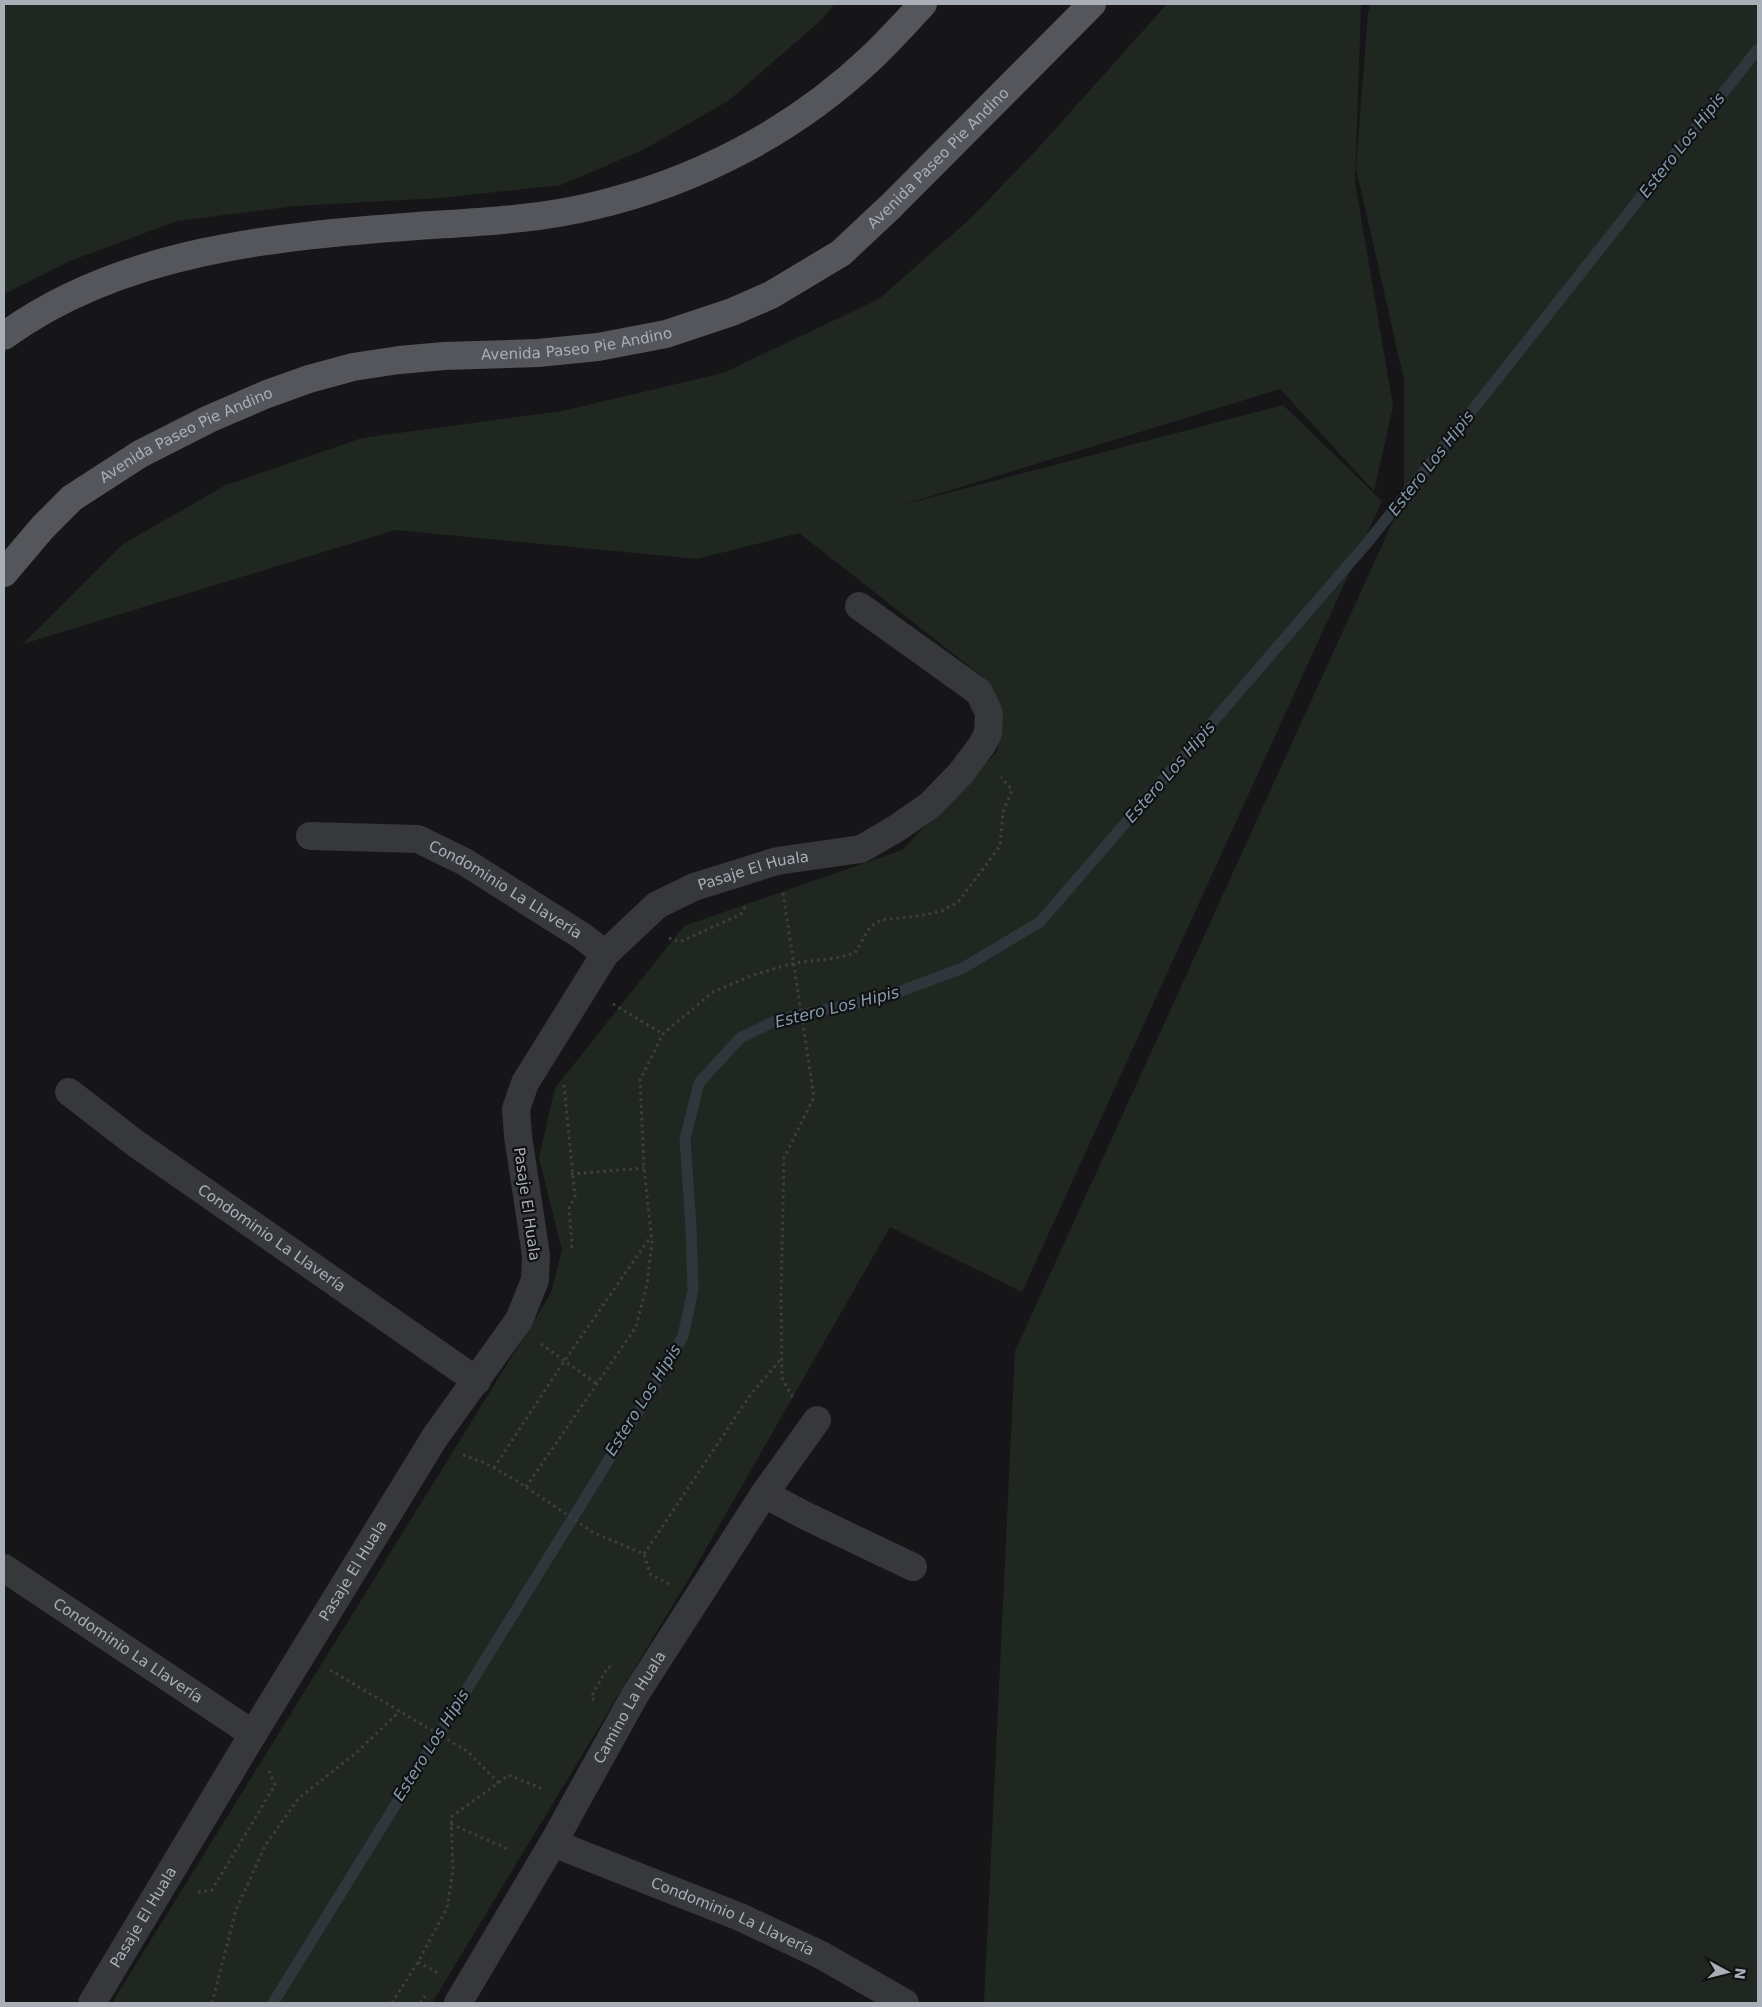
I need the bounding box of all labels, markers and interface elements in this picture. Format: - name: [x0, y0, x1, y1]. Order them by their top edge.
- street label: Avenida Paseo Pie Andino: [864, 84, 1013, 232]
- water label: Estero Los Hipis: [1635, 89, 1729, 201]
- street label: Avenida Paseo Pie Andino: [481, 324, 674, 364]
- street label: Avenida Paseo Pie Andino: [96, 384, 275, 487]
- water label: Estero Los Hipis: [1384, 407, 1478, 519]
- water label: Estero Los Hipis: [1121, 718, 1219, 826]
- street label: Condominio La Llavería: [426, 837, 585, 943]
- street label: Pasaje El Huala: [696, 848, 810, 894]
- water label: Estero Los Hipis: [773, 982, 901, 1032]
- street label: Pasaje El Huala: [510, 1146, 544, 1262]
- street label: Condominio La Llavería: [194, 1180, 349, 1296]
- water label: Estero Los Hipis: [601, 1341, 685, 1459]
- street label: Pasaje El Huala: [315, 1517, 391, 1624]
- street label: Condominio La Llavería: [50, 1594, 206, 1707]
- street label: Camino La Huala: [590, 1648, 670, 1767]
- water label: Estero Los Hipis: [389, 1686, 473, 1804]
- street label: Pasaje El Huala: [106, 1863, 181, 1971]
- street label: Condominio La Llavería: [648, 1874, 817, 1960]
- north arrow: [1702, 1947, 1752, 1997]
- text: N: [1731, 1967, 1749, 1980]

